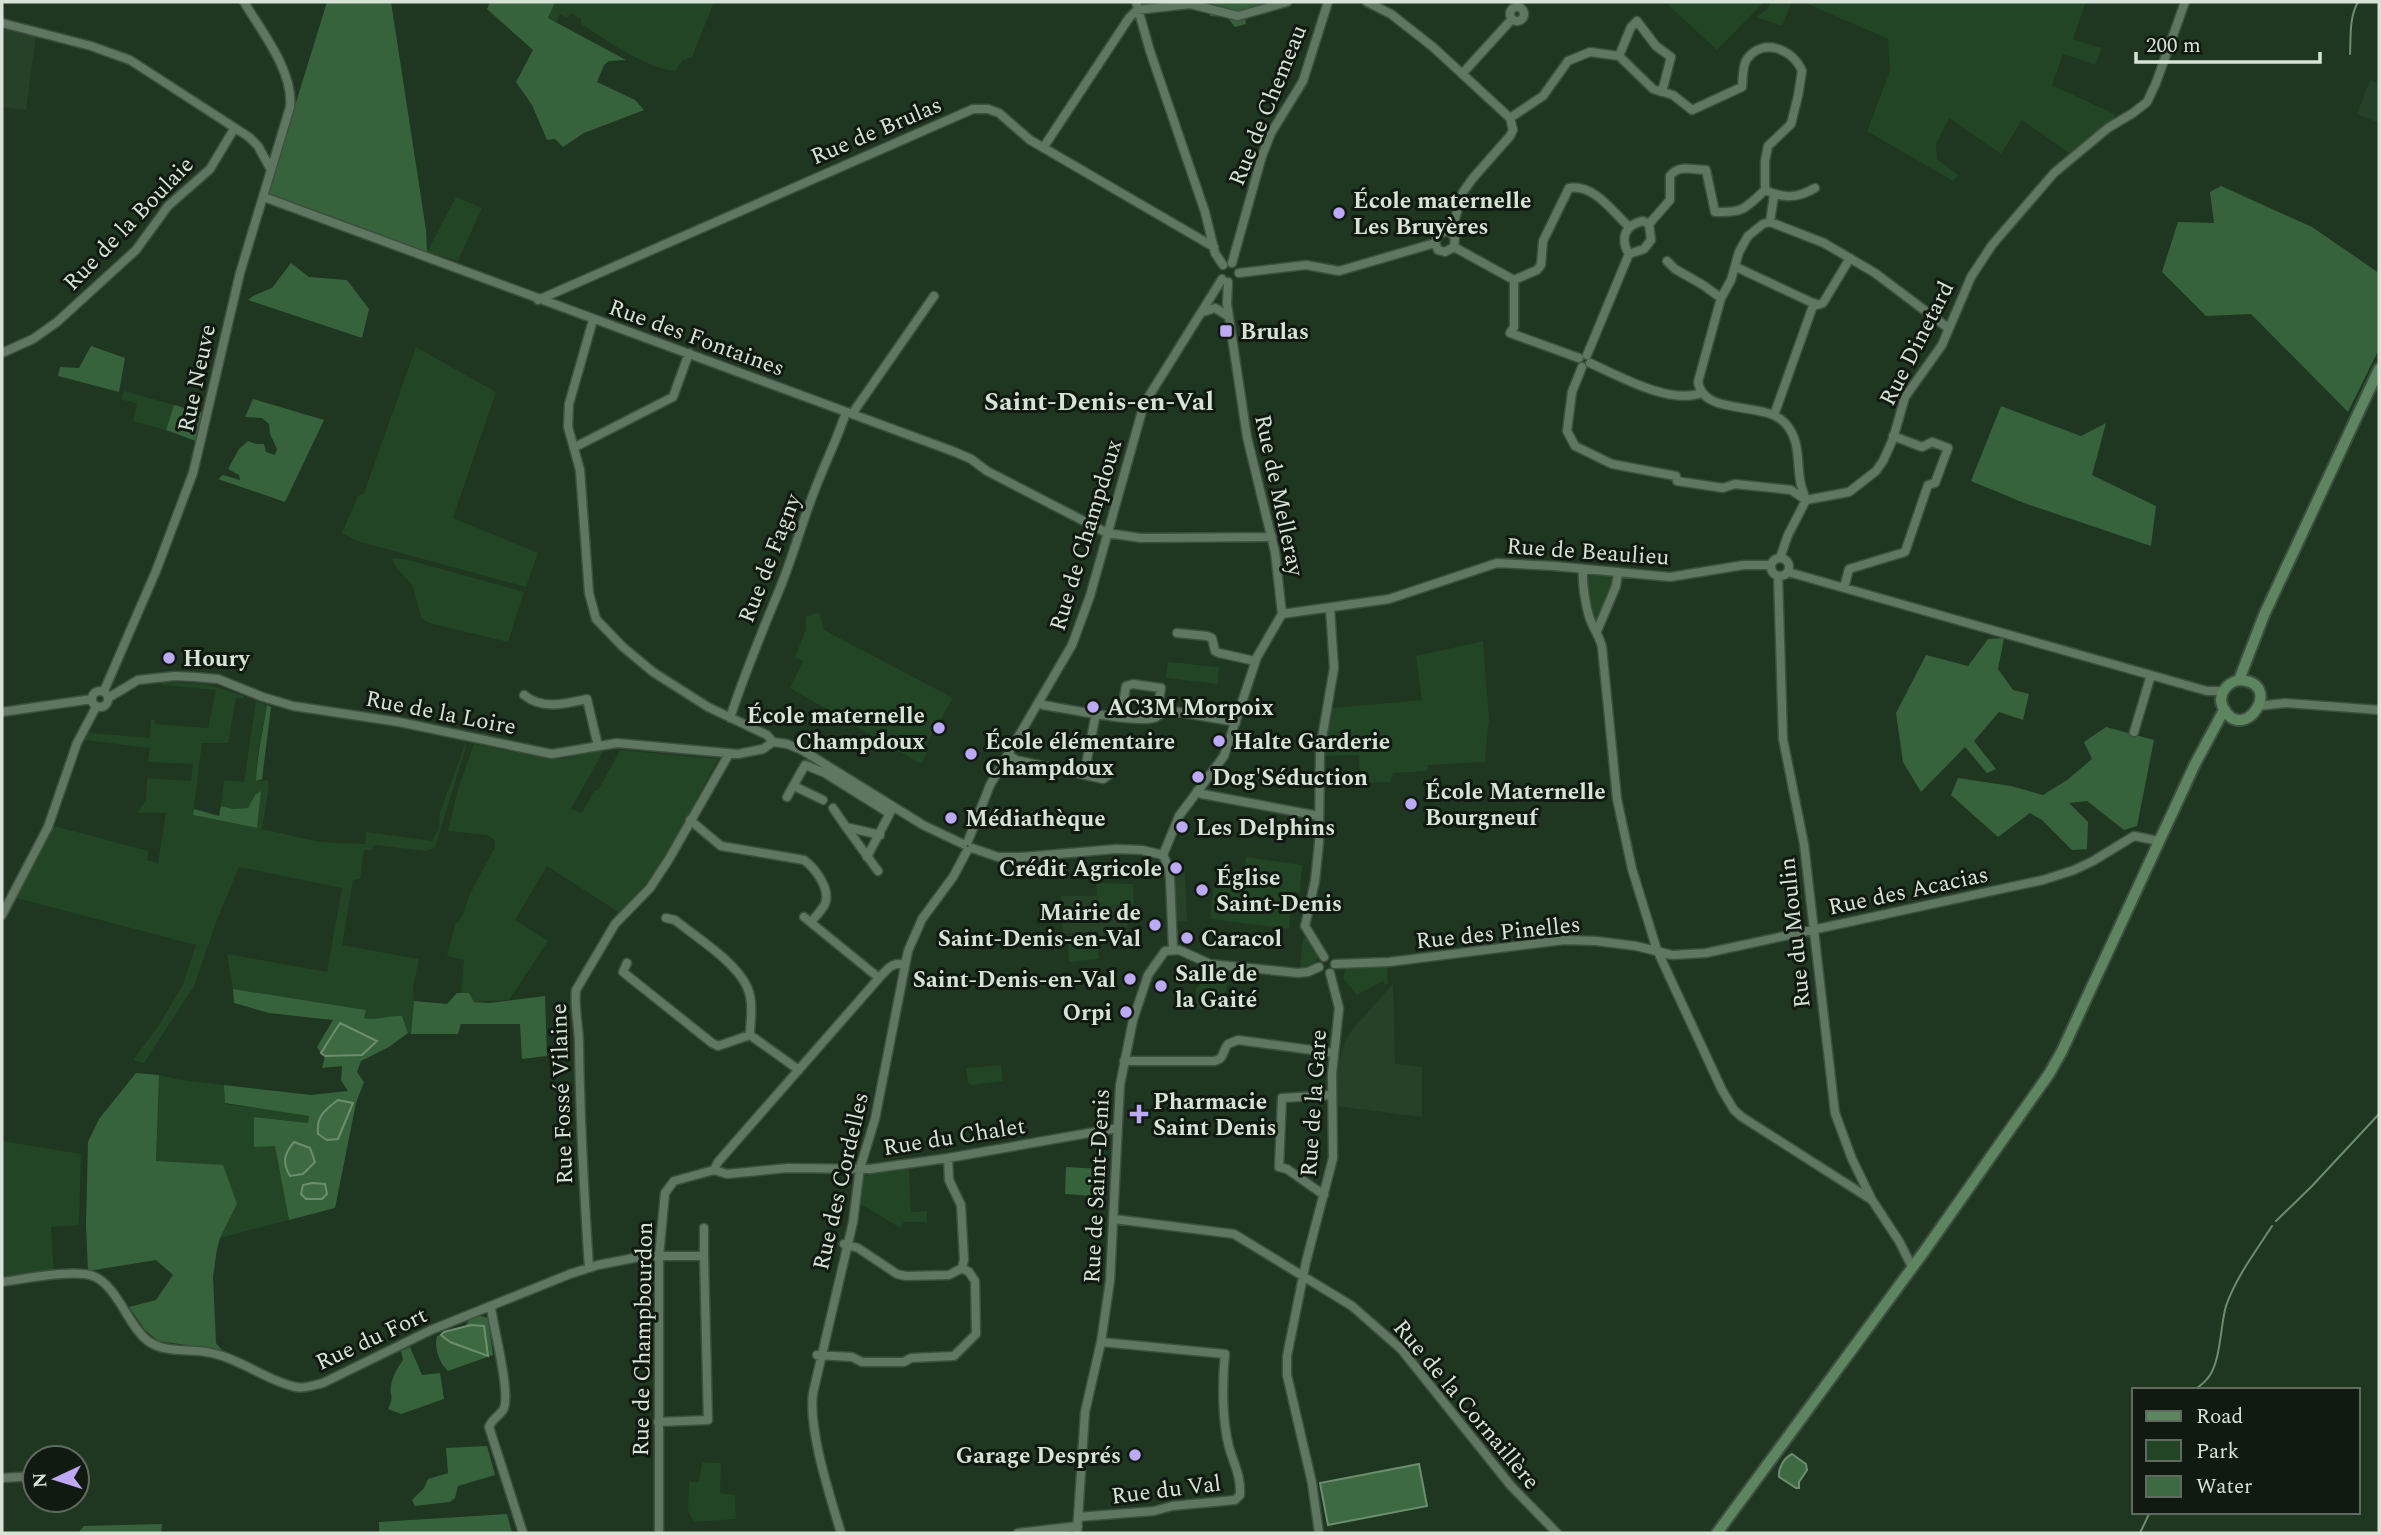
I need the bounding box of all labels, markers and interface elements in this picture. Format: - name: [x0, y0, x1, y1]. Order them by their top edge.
- street label: Rue de Chemeau: [1220, 20, 1317, 191]
- scale bar: [2136, 21, 2320, 65]
- text: 200 m: [2146, 30, 2201, 62]
- street label: Rue de Brulas: [805, 88, 948, 175]
- street label: Rue de la Boulaie: [56, 149, 203, 299]
- place label: École maternelle Les Bruyères: [1353, 184, 1531, 245]
- marker: École maternelle Les Bruyères: [1331, 205, 1347, 221]
- street label: Rue Dinetard: [1871, 275, 1964, 412]
- street label: Rue des Fontaines: [604, 290, 789, 386]
- place label: Brulas: [1240, 315, 1309, 350]
- street label: Rue Neuve: [169, 321, 226, 436]
- marker: Brulas: [1218, 323, 1234, 339]
- district label: Saint-Denis-en-Val: [984, 382, 1214, 422]
- street label: Rue de Melleray: [1244, 411, 1313, 580]
- street label: Rue de Champdoux: [1041, 435, 1132, 635]
- street label: Rue de Fagny: [730, 488, 811, 628]
- street label: Rue de Beaulieu: [1505, 529, 1671, 576]
- place label: Houry: [183, 642, 250, 677]
- marker: Houry: [161, 650, 177, 666]
- street label: Rue de la Loire: [362, 682, 519, 745]
- place label: AC3M Morpoix: [1107, 691, 1274, 726]
- place label: École maternelle Champdoux: [747, 699, 925, 760]
- marker: AC3M Morpoix: [1085, 699, 1101, 715]
- marker: École maternelle Champdoux: [931, 720, 947, 736]
- place label: École élémentaire Champdoux: [985, 725, 1175, 786]
- place label: Halte Garderie: [1233, 725, 1390, 760]
- marker: Halte Garderie: [1211, 733, 1227, 749]
- marker: École élémentaire Champdoux: [963, 746, 979, 762]
- place label: Dog'Séduction: [1212, 761, 1368, 796]
- marker: Dog'Séduction: [1190, 769, 1206, 785]
- place label: École Maternelle Bourgneuf: [1425, 775, 1606, 836]
- marker: École Maternelle Bourgneuf: [1403, 796, 1419, 812]
- place label: Médiathèque: [965, 802, 1106, 837]
- marker: Médiathèque: [943, 810, 959, 826]
- place label: Les Delphins: [1196, 811, 1335, 846]
- marker: Les Delphins: [1174, 819, 1190, 835]
- place label: Crédit Agricole: [999, 852, 1162, 887]
- street label: Rue du Moulin: [1770, 856, 1821, 1010]
- street label: Rue des Acacias: [1825, 857, 1992, 926]
- marker: Crédit Agricole: [1168, 860, 1184, 876]
- place label: Église Saint-Denis: [1216, 861, 1342, 922]
- marker: Église Saint-Denis: [1194, 882, 1210, 898]
- place label: Mairie de Saint-Denis-en-Val: [938, 896, 1141, 957]
- street label: Rue des Pinelles: [1414, 907, 1582, 960]
- marker: Mairie de Saint-Denis-en-Val: [1147, 917, 1163, 933]
- place label: Caracol: [1201, 922, 1282, 957]
- marker: Caracol: [1179, 930, 1195, 946]
- place label: Salle de la Gaité: [1175, 957, 1257, 1018]
- place label: Saint-Denis-en-Val: [913, 963, 1116, 998]
- marker: Saint-Denis-en-Val: [1122, 971, 1138, 987]
- marker: Salle de la Gaité: [1153, 978, 1169, 994]
- place label: Orpi: [1063, 996, 1112, 1031]
- street label: Rue Fossé Vilaine: [542, 1003, 583, 1185]
- marker: Orpi: [1118, 1004, 1134, 1020]
- street label: Rue de la Gare: [1292, 1028, 1337, 1178]
- place label: Pharmacie Saint Denis: [1153, 1085, 1277, 1146]
- street label: Rue de Saint-Denis: [1075, 1088, 1120, 1284]
- street label: Rue des Cordelles: [804, 1089, 879, 1274]
- marker: Pharmacie Saint Denis: [1131, 1106, 1147, 1122]
- street label: Rue du Chalet: [881, 1109, 1028, 1166]
- street label: Rue de Champbourdon: [624, 1221, 663, 1457]
- street label: Rue du Fort: [310, 1298, 433, 1380]
- street label: Rue de la Cornaillère: [1384, 1312, 1548, 1498]
- legend: [2132, 1388, 2360, 1514]
- text: Road: [2196, 1401, 2243, 1433]
- text: Park: [2196, 1436, 2240, 1468]
- place label: Garage Després: [956, 1439, 1121, 1474]
- north arrow: [21, 1444, 91, 1514]
- marker: Garage Després: [1127, 1447, 1143, 1463]
- street label: Rue du Val: [1109, 1466, 1223, 1515]
- text: N: [26, 1471, 56, 1489]
- text: Water: [2196, 1471, 2252, 1503]

